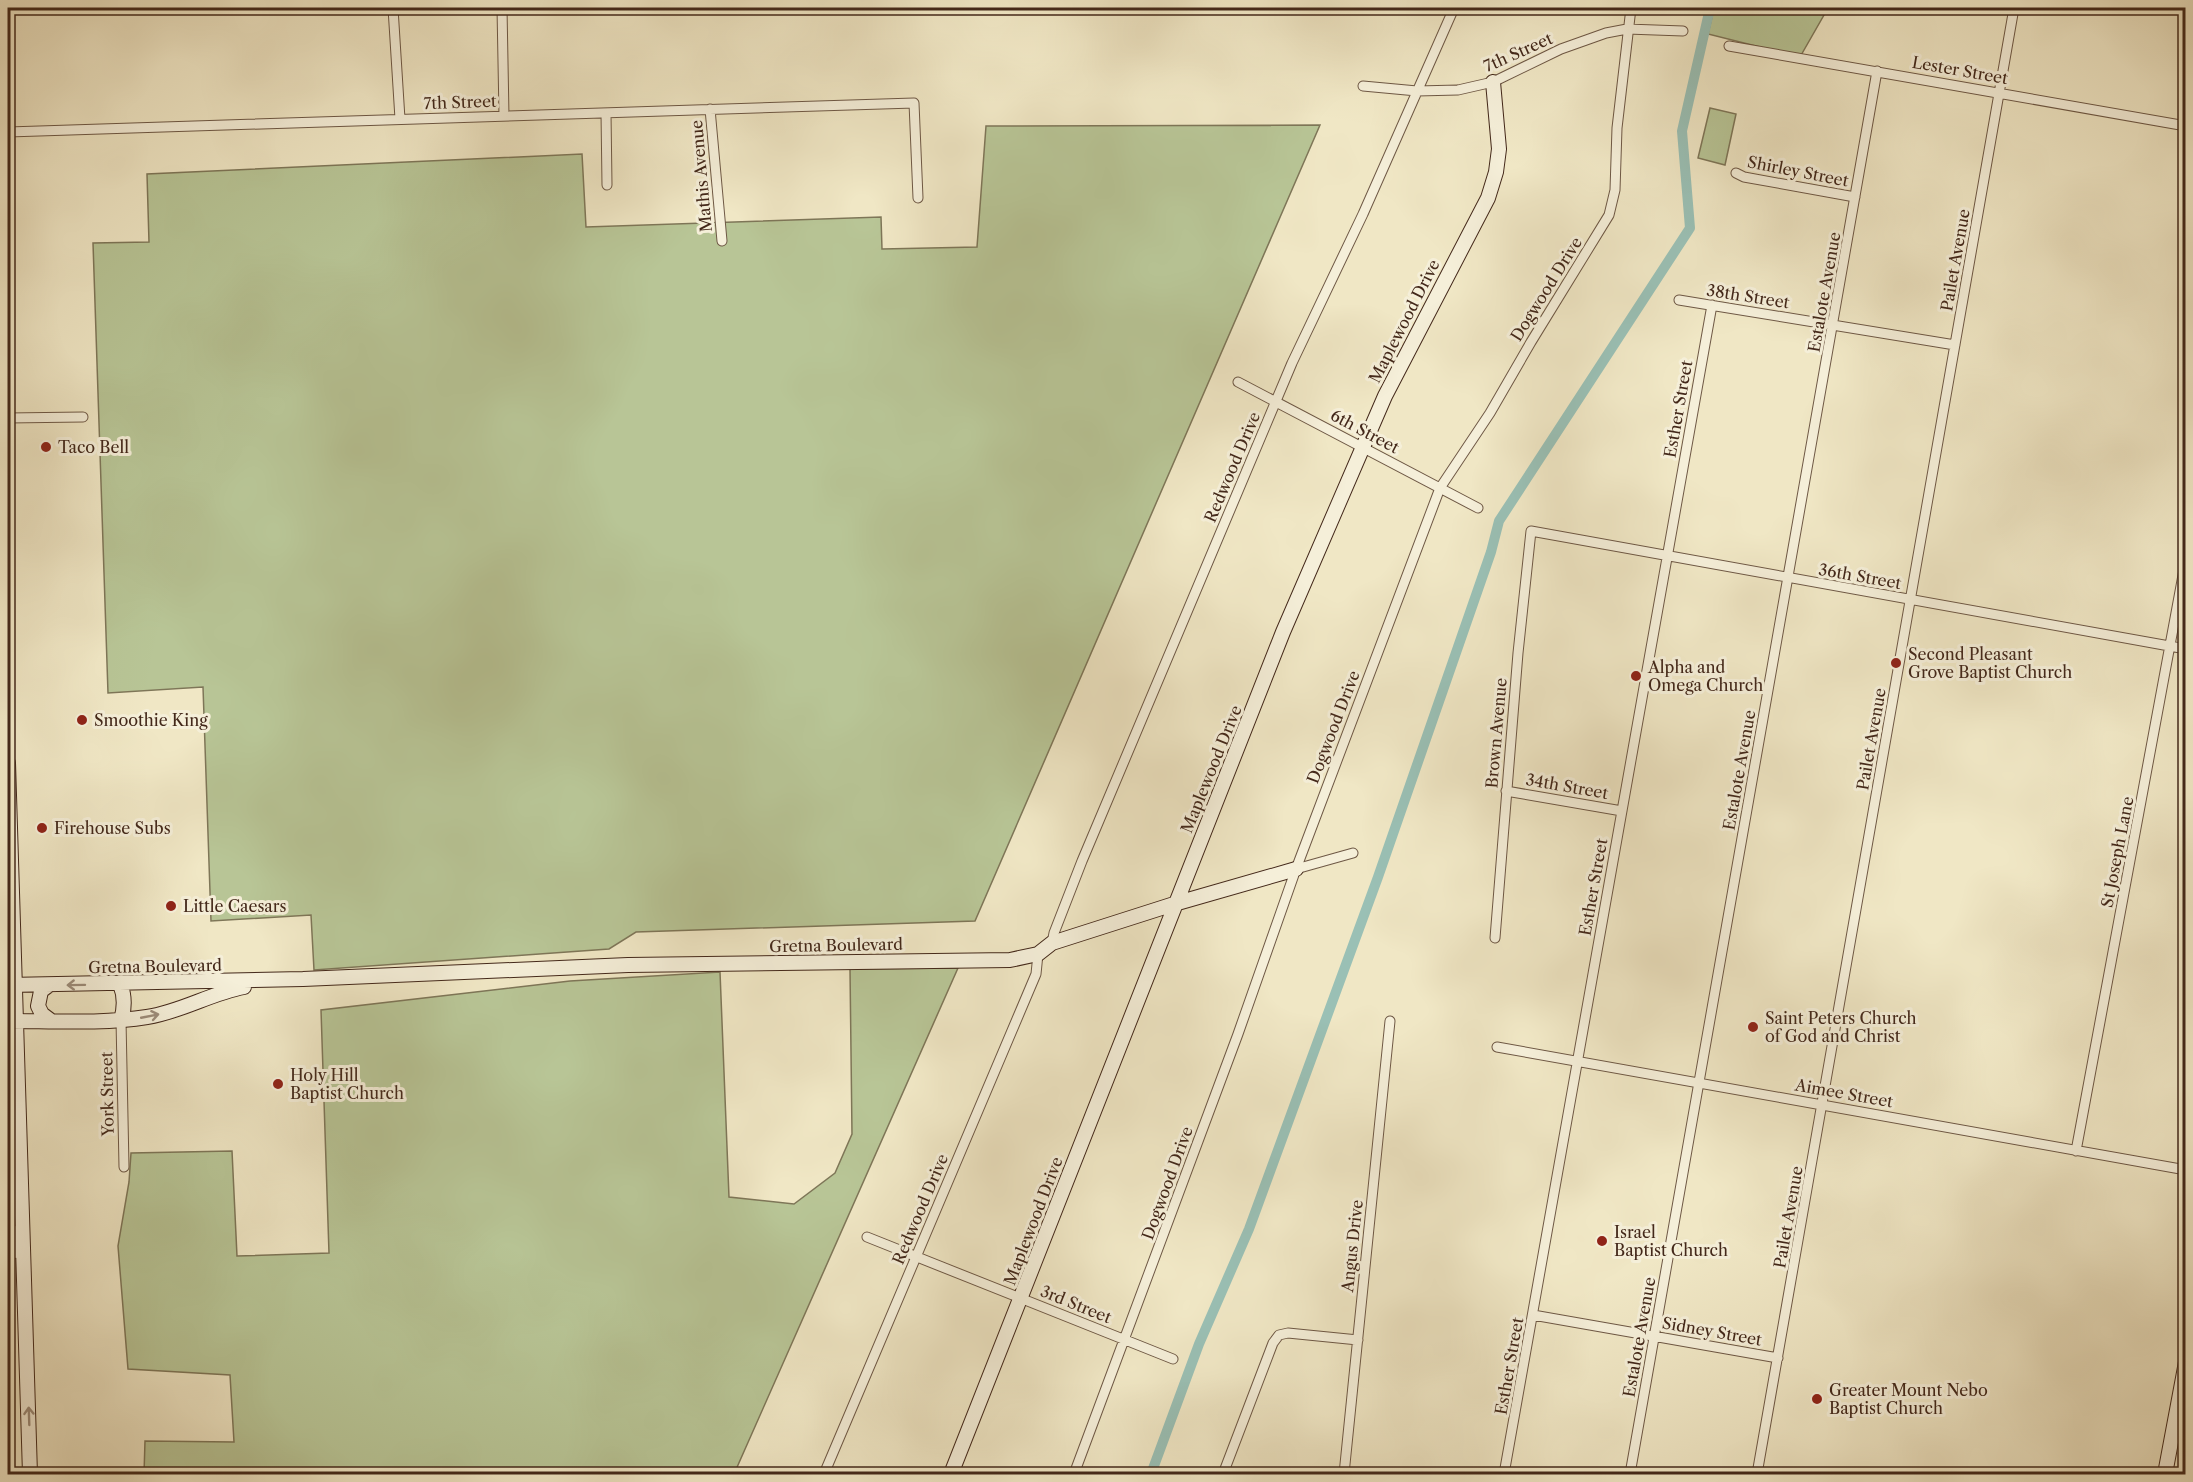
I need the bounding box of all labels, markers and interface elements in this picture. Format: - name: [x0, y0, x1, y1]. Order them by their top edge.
- street label: 7th Street: [1481, 28, 1556, 76]
- street label: Lester Street: [1911, 52, 2010, 88]
- street label: 7th Street: [423, 91, 497, 113]
- street label: Mathis Avenue: [686, 119, 716, 233]
- street label: Shirley Street: [1746, 151, 1851, 191]
- street label: Pailet Avenue: [1936, 207, 1974, 313]
- street label: Estalote Avenue: [1804, 230, 1844, 354]
- street label: Dogwood Drive: [1506, 233, 1586, 345]
- street label: Maplewood Drive: [1364, 256, 1444, 386]
- street label: 38th Street: [1705, 280, 1791, 312]
- street label: Esther Street: [1660, 358, 1696, 459]
- street label: 6th Street: [1327, 405, 1403, 458]
- street label: Redwood Drive: [1200, 409, 1264, 525]
- place label: Taco Bell: [58, 437, 129, 457]
- marker: Taco Bell: [39, 440, 53, 454]
- street label: 36th Street: [1817, 559, 1903, 593]
- place label: Second Pleasant Grove Baptist Church: [1908, 644, 2072, 682]
- marker: Second Pleasant Grove Baptist Church: [1889, 656, 1903, 670]
- place label: Alpha and Omega Church: [1647, 657, 1763, 695]
- street label: Dogwood Drive: [1302, 668, 1364, 786]
- marker: Alpha and Omega Church: [1629, 669, 1643, 683]
- street label: Brown Avenue: [1481, 677, 1511, 789]
- street label: Pailet Avenue: [1852, 686, 1890, 792]
- street label: Maplewood Drive: [1176, 702, 1246, 836]
- street label: Estalote Avenue: [1719, 708, 1759, 832]
- place label: Smoothie King: [94, 710, 208, 730]
- marker: Smoothie King: [75, 713, 89, 727]
- street label: 34th Street: [1524, 769, 1610, 803]
- street label: St Joseph Lane: [2096, 795, 2138, 909]
- place label: Firehouse Subs: [54, 818, 171, 838]
- marker: Firehouse Subs: [35, 821, 49, 835]
- street label: Esther Street: [1575, 836, 1611, 937]
- place label: Little Caesars: [183, 896, 287, 916]
- marker: Little Caesars: [164, 899, 178, 913]
- street label: Gretna Boulevard: [769, 934, 903, 956]
- street label: Gretna Boulevard: [88, 955, 222, 977]
- one-way arrow: [67, 979, 87, 990]
- place label: Saint Peters Church of God and Christ: [1765, 1008, 1917, 1046]
- one-way arrow: [140, 1010, 159, 1021]
- marker: Saint Peters Church of God and Christ: [1746, 1020, 1760, 1034]
- street label: York Street: [96, 1051, 118, 1137]
- place label: Holy Hill Baptist Church: [290, 1065, 404, 1103]
- street label: Aimee Street: [1792, 1074, 1895, 1112]
- marker: Holy Hill Baptist Church: [271, 1077, 285, 1091]
- street label: Dogwood Drive: [1137, 1124, 1197, 1242]
- street label: Redwood Drive: [888, 1151, 952, 1267]
- street label: Maplewood Drive: [999, 1154, 1067, 1288]
- street label: Pailet Avenue: [1769, 1164, 1807, 1270]
- street label: Angus Drive: [1337, 1199, 1367, 1294]
- place label: Israel Baptist Church: [1614, 1222, 1728, 1260]
- marker: Israel Baptist Church: [1595, 1234, 1609, 1248]
- street label: Estalote Avenue: [1619, 1275, 1659, 1399]
- street label: 3rd Street: [1038, 1281, 1115, 1327]
- street label: Sidney Street: [1661, 1312, 1764, 1350]
- street label: Esther Street: [1491, 1315, 1527, 1416]
- place label: Greater Mount Nebo Baptist Church: [1829, 1380, 1988, 1418]
- marker: Greater Mount Nebo Baptist Church: [1810, 1392, 1824, 1406]
- one-way arrow: [23, 1407, 34, 1427]

